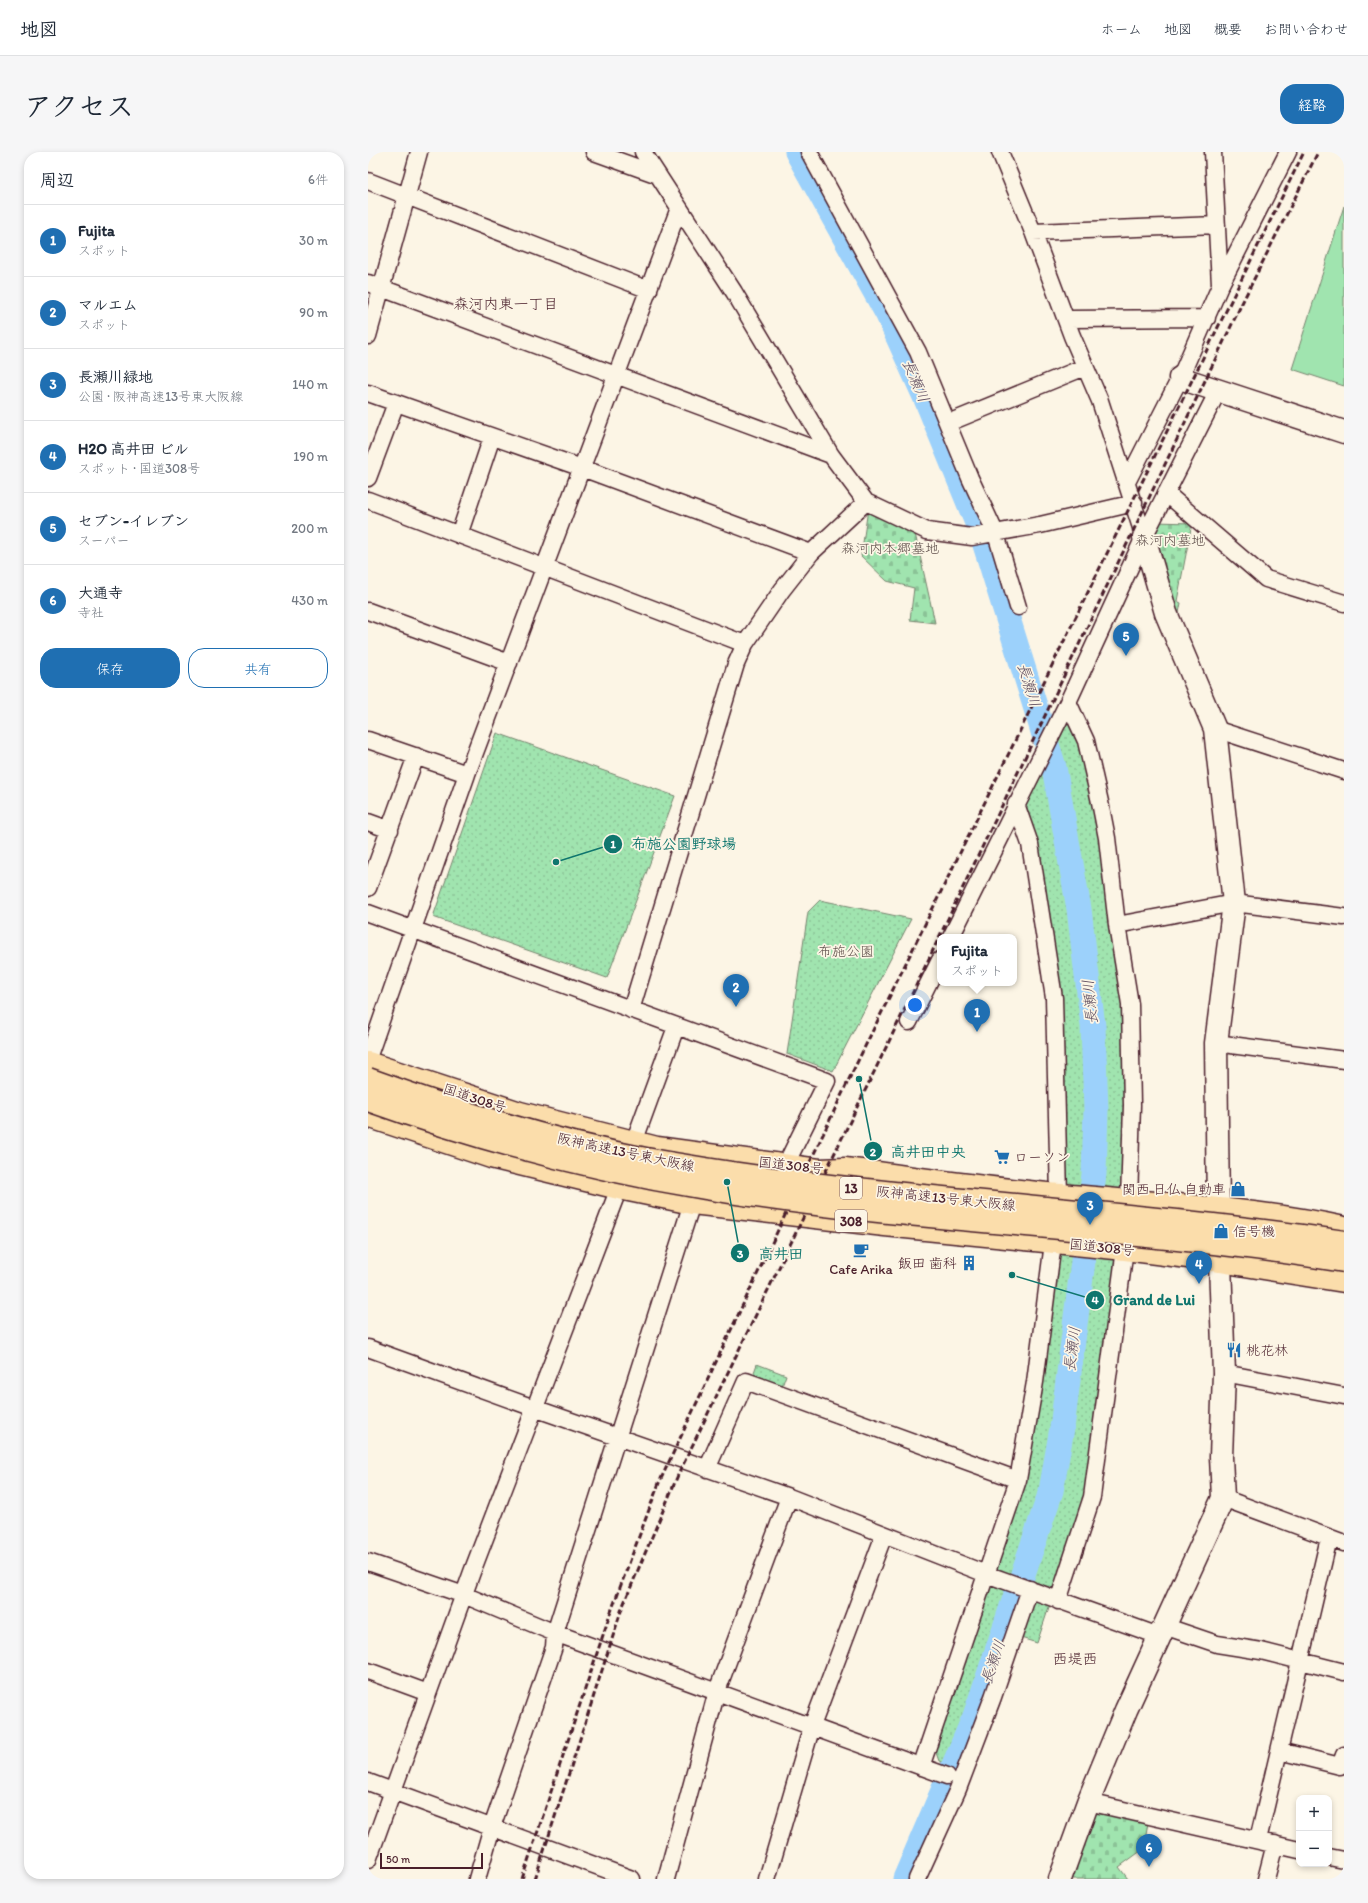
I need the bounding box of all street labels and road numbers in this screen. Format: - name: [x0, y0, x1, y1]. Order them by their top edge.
- street label: 国道308号: [441, 1080, 509, 1117]
- street label: 阪神高速13号東大阪線: [556, 1130, 696, 1175]
- street label: 国道308号: [757, 1154, 825, 1177]
- road number: 13: [840, 1177, 862, 1199]
- street label: 阪神高速13号東大阪線: [875, 1183, 1017, 1214]
- road number: 308: [835, 1210, 867, 1232]
- street label: 国道308号: [1068, 1236, 1136, 1259]

